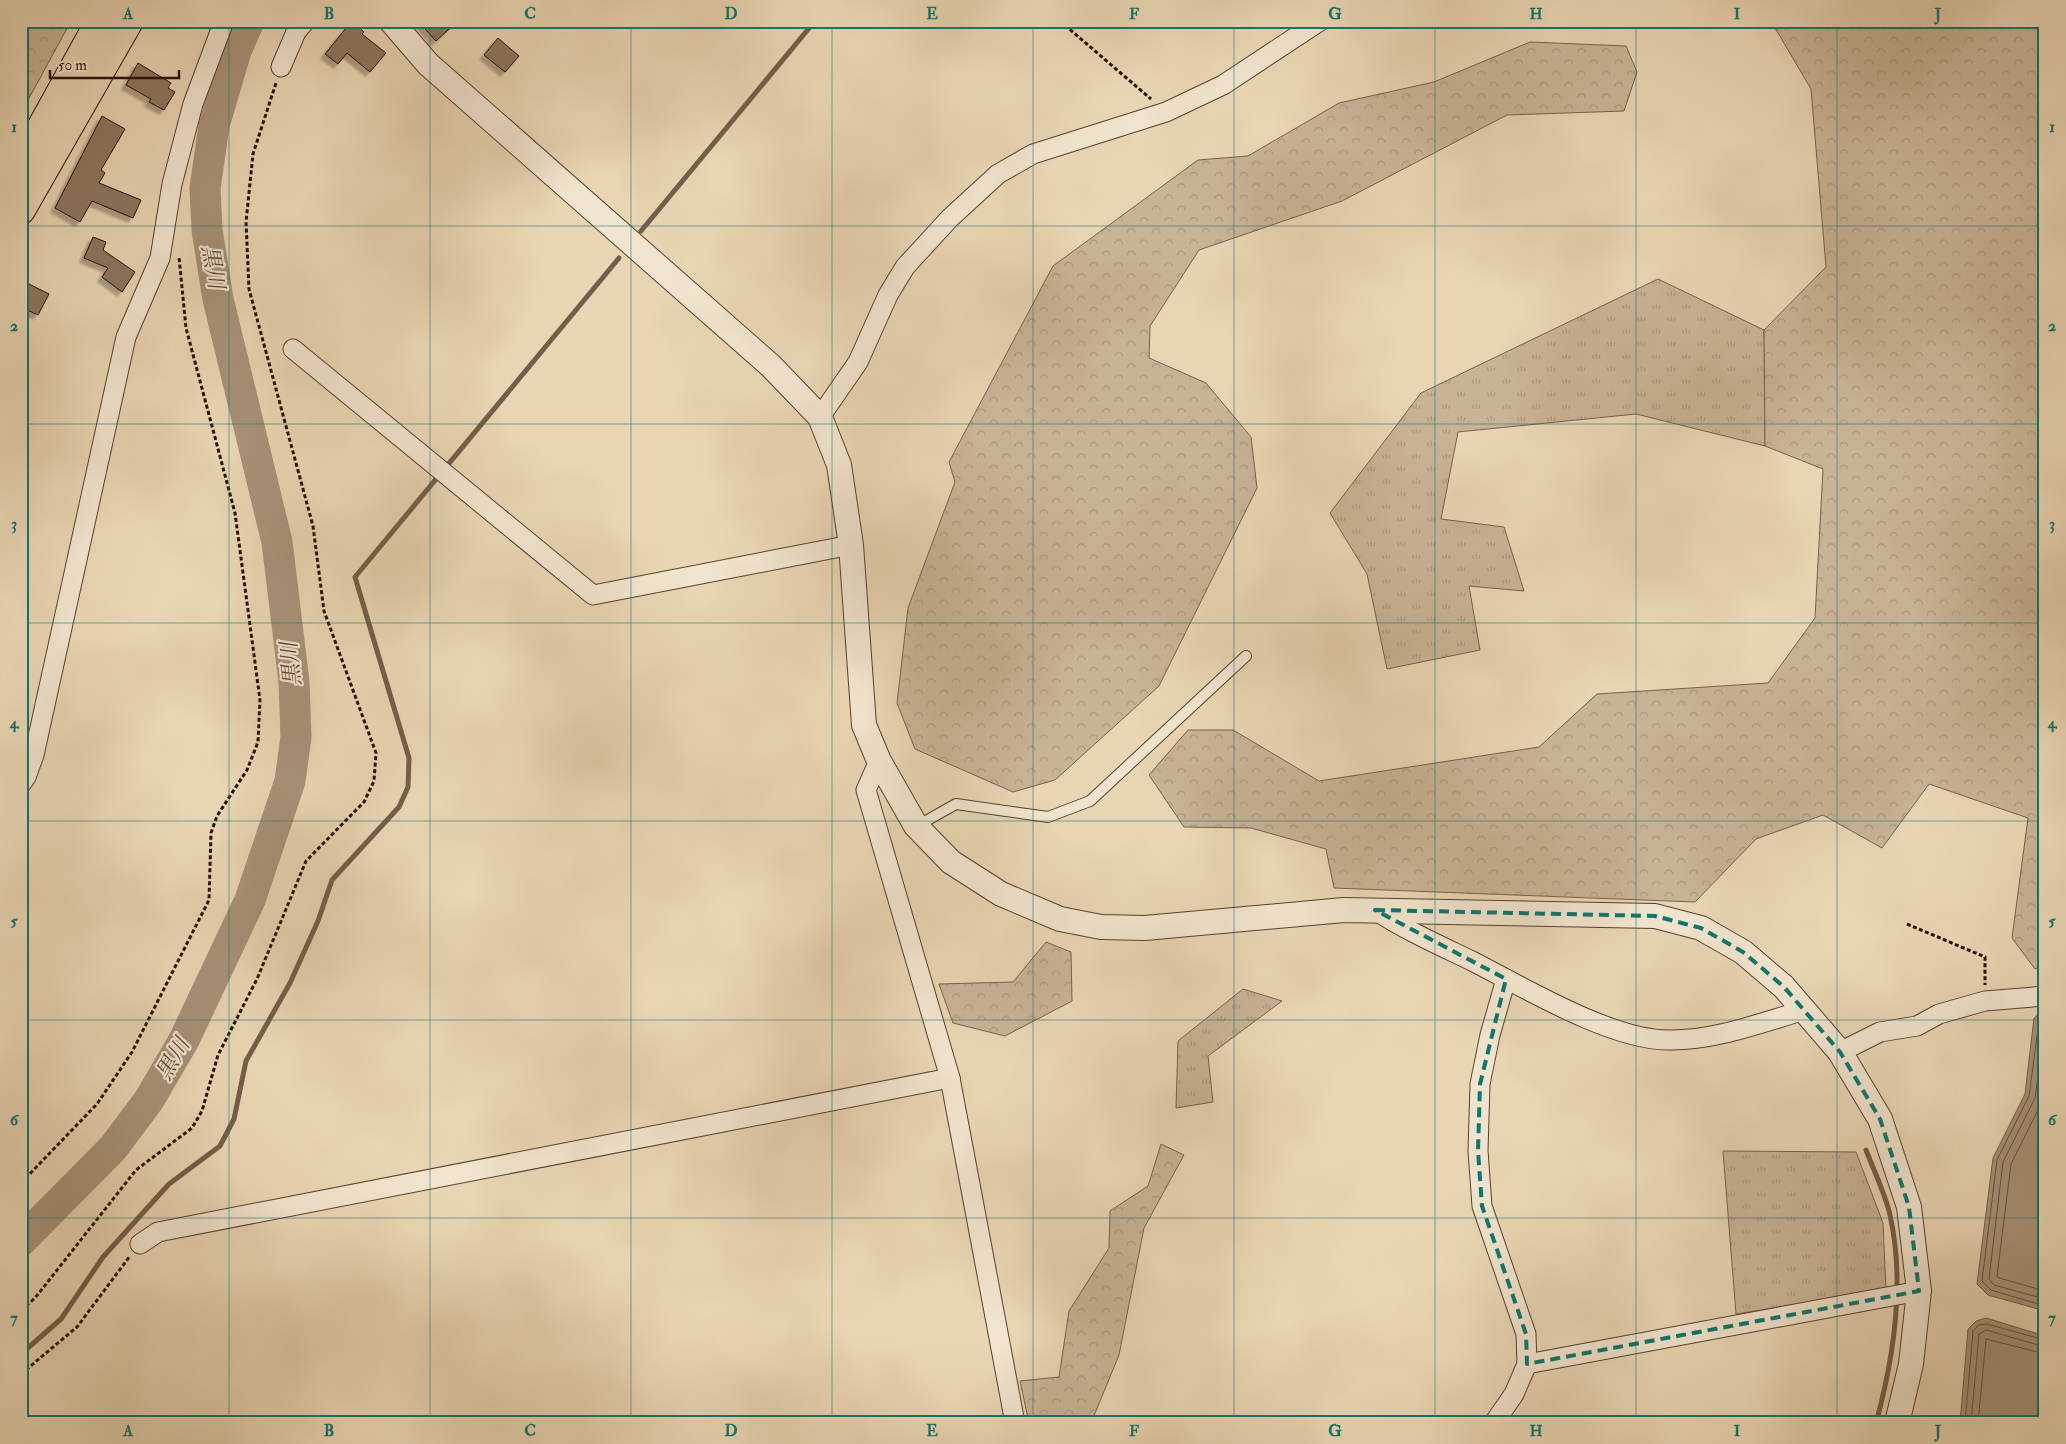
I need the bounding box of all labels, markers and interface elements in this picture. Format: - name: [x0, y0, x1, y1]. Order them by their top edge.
- text: A: [122, 4, 134, 24]
- text: B: [324, 4, 334, 24]
- text: C: [524, 4, 536, 24]
- text: D: [724, 4, 738, 24]
- text: E: [926, 4, 938, 24]
- text: F: [1129, 4, 1139, 24]
- text: G: [1328, 4, 1342, 24]
- text: H: [1529, 4, 1543, 24]
- text: I: [1734, 4, 1741, 24]
- text: J: [1934, 4, 1942, 25]
- scale bar: [50, 48, 179, 80]
- text: 50 m: [58, 56, 87, 75]
- text: 1: [11, 117, 17, 137]
- text: 1: [2049, 117, 2055, 137]
- water label: 黒川: [195, 243, 231, 293]
- text: 2: [10, 316, 18, 336]
- text: 2: [2048, 316, 2056, 336]
- text: 3: [11, 514, 17, 534]
- text: 3: [2049, 514, 2055, 534]
- water label: 黒川: [275, 639, 307, 687]
- text: 4: [9, 713, 20, 733]
- text: 4: [2047, 713, 2058, 733]
- text: 5: [10, 911, 18, 931]
- text: 5: [2048, 911, 2056, 931]
- water label: 黒川: [150, 1031, 197, 1085]
- text: 6: [10, 1110, 20, 1130]
- text: 6: [2048, 1110, 2058, 1130]
- text: 7: [10, 1308, 18, 1328]
- text: 7: [2048, 1308, 2056, 1328]
- text: A: [122, 1421, 134, 1441]
- text: B: [324, 1421, 334, 1441]
- text: C: [524, 1421, 536, 1441]
- text: D: [724, 1421, 738, 1441]
- text: E: [926, 1421, 938, 1441]
- text: F: [1129, 1421, 1139, 1441]
- text: G: [1328, 1421, 1342, 1441]
- text: H: [1529, 1421, 1543, 1441]
- text: I: [1734, 1421, 1741, 1441]
- text: J: [1934, 1421, 1942, 1442]

